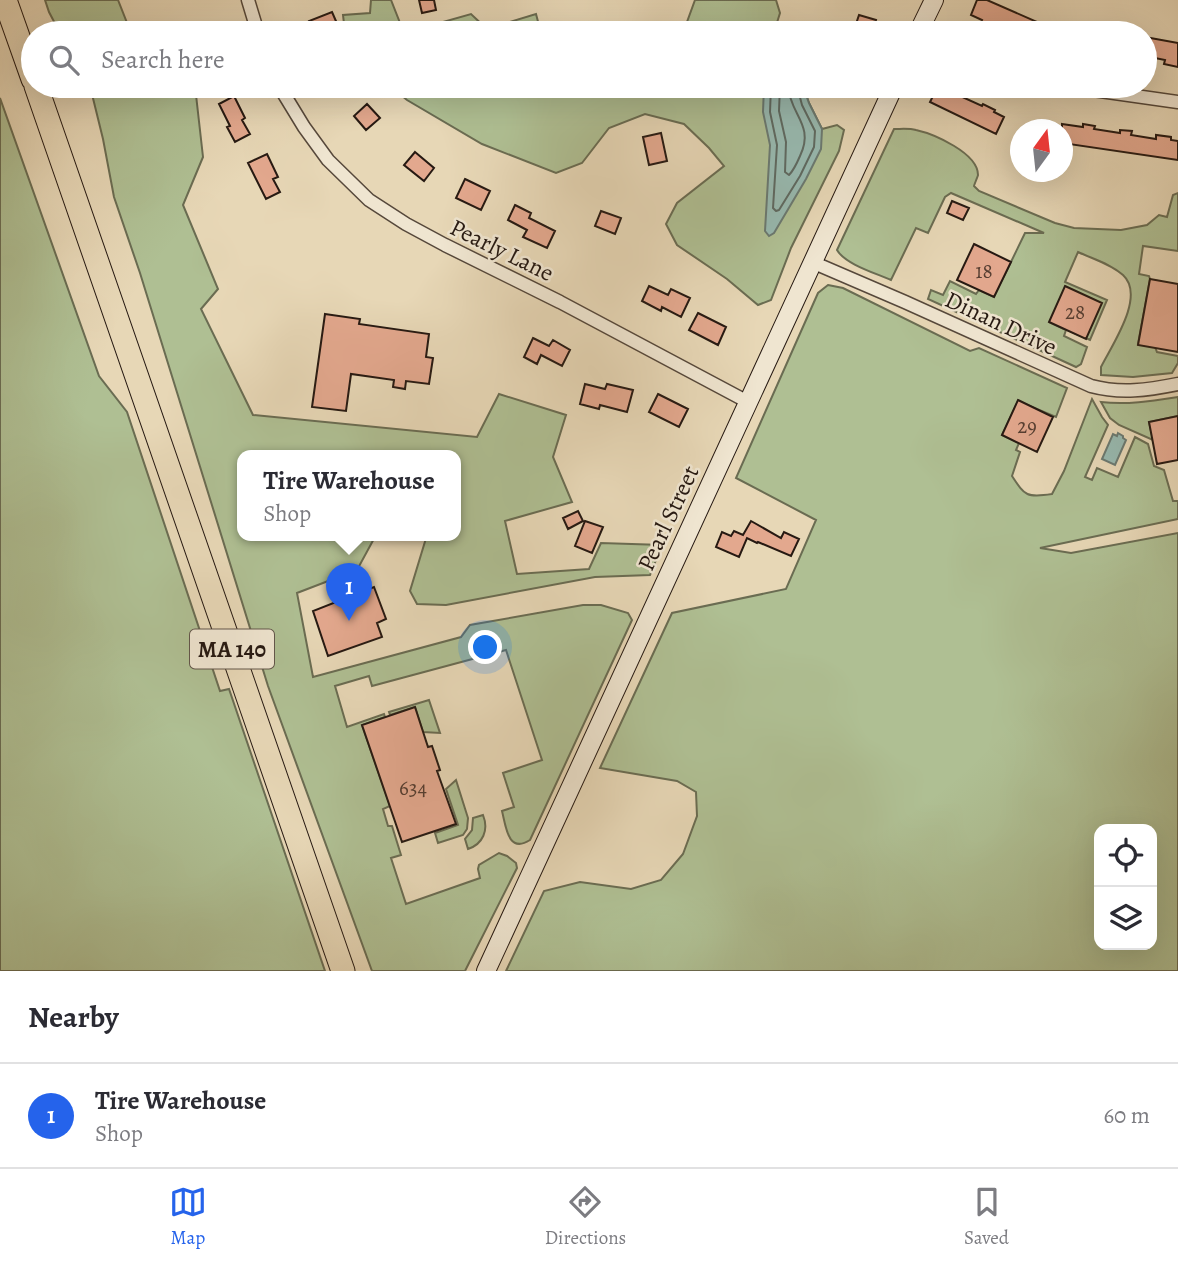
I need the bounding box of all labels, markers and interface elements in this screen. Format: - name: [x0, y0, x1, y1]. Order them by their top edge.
- search box: [21, 21, 1157, 98]
- icon: search: [45, 41, 83, 79]
- text: Search here: [101, 42, 225, 77]
- north arrow: [1010, 119, 1073, 182]
- street label: Pearly Lane: [445, 211, 559, 289]
- house number: 18: [975, 257, 993, 285]
- street label: Dinan Drive: [940, 283, 1062, 363]
- house number: 28: [1065, 298, 1085, 326]
- house number: 29: [1017, 412, 1037, 440]
- popup: [237, 450, 461, 541]
- street label: Pearl Street: [630, 460, 706, 576]
- text: Tire Warehouse: [263, 463, 435, 498]
- text: Shop: [263, 498, 311, 529]
- pin: 1: [326, 563, 372, 621]
- road number: MA 140: [190, 629, 274, 668]
- your location: [468, 630, 502, 664]
- house number: 634: [399, 774, 427, 802]
- map controls: [1094, 824, 1157, 950]
- button: locate: [1094, 824, 1157, 887]
- button: layers: [1094, 887, 1157, 950]
- text: Nearby: [28, 997, 119, 1037]
- text: Tire Warehouse: [95, 1083, 266, 1118]
- text: 1: [47, 1100, 55, 1131]
- text: 60 m: [1103, 1100, 1150, 1131]
- text: Shop: [95, 1118, 143, 1149]
- tab: Map: [169, 1183, 207, 1251]
- tab: Directions: [545, 1183, 626, 1251]
- tab: Saved: [964, 1183, 1009, 1251]

